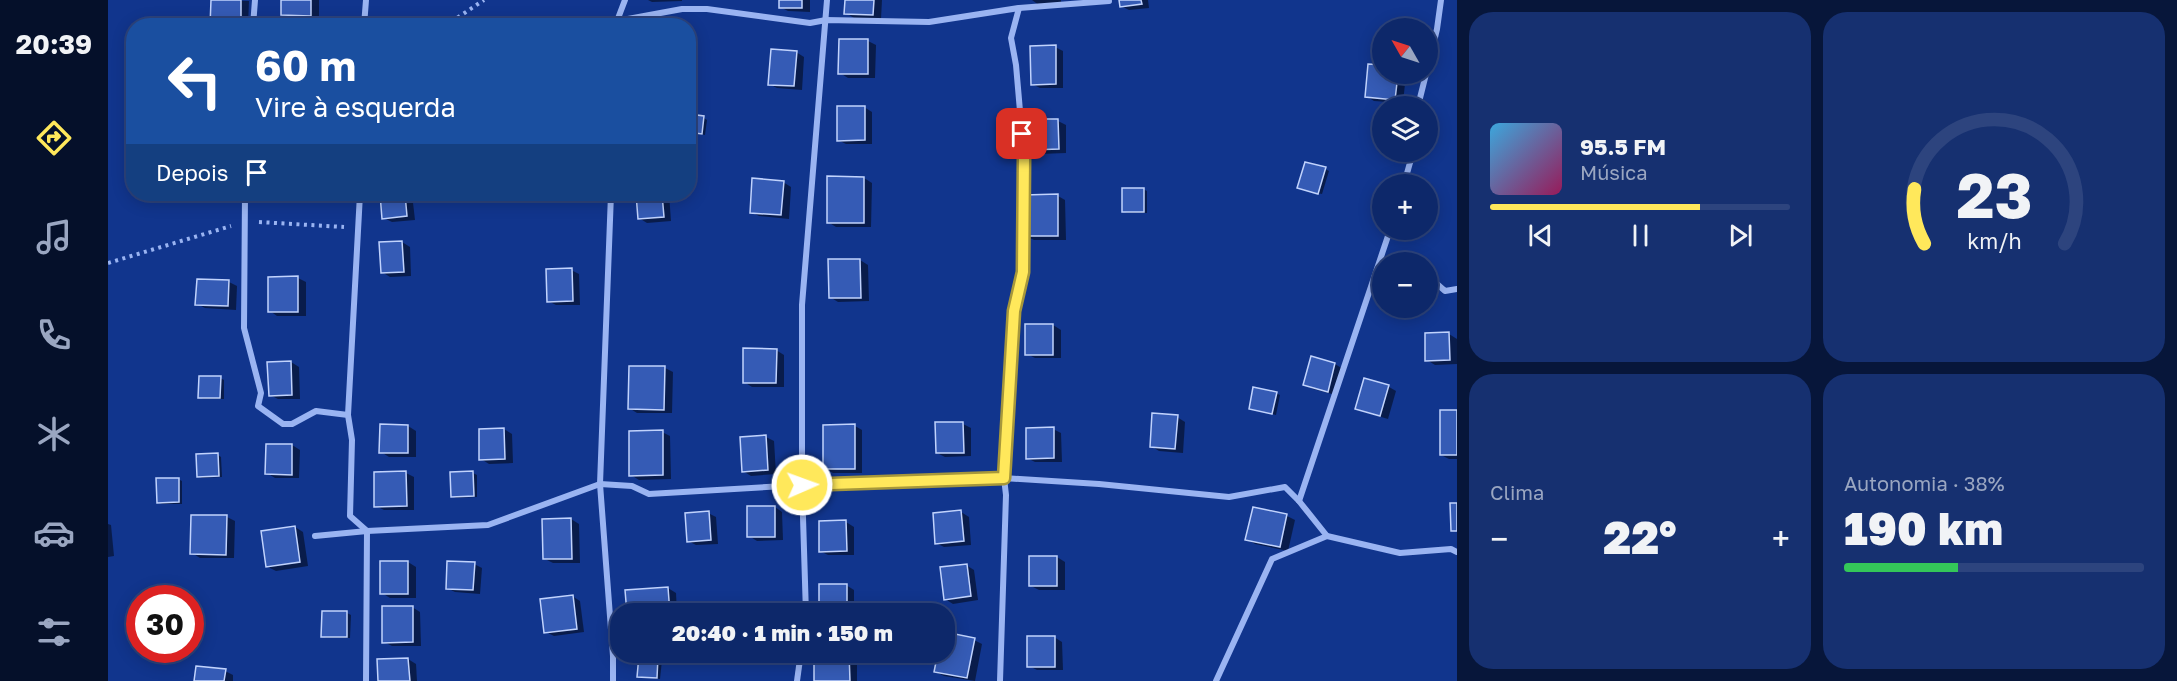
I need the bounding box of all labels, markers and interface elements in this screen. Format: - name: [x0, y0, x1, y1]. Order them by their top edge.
- north arrow: [1372, 18, 1438, 84]
- map controls: [1372, 18, 1438, 318]
- text: 20:39: [16, 28, 92, 60]
- text: 60 m: [255, 40, 356, 90]
- icon: left: [156, 42, 234, 120]
- text: Vire à esquerda: [255, 91, 456, 123]
- button: layers: [1372, 96, 1438, 162]
- pin: [996, 108, 1047, 159]
- icon: directions: [33, 117, 75, 159]
- icon: arrive: [1005, 117, 1038, 150]
- text: 95.5 FM: [1580, 133, 1666, 160]
- icon: arrive: [240, 156, 273, 189]
- text: 23: [1956, 157, 2032, 232]
- text: Depois: [156, 159, 228, 186]
- text: Música: [1580, 160, 1647, 184]
- button: +: [1372, 174, 1438, 240]
- icon: music: [33, 216, 75, 258]
- icon: previous: [1524, 219, 1557, 252]
- icon: pause: [1624, 219, 1657, 252]
- icon: next: [1724, 219, 1757, 252]
- text: km/h: [1967, 229, 2021, 255]
- button: −: [1372, 252, 1438, 318]
- icon: phone: [33, 314, 75, 356]
- icon: climate: [33, 413, 75, 455]
- position arrow: [770, 453, 834, 517]
- text: Autonomia · 38%: [1844, 471, 2004, 495]
- text: Clima: [1490, 480, 1544, 504]
- text: 190 km: [1844, 501, 2003, 555]
- text: 22°: [1603, 510, 1677, 564]
- icon: car: [33, 512, 75, 554]
- text: −: [1490, 519, 1508, 558]
- text: +: [1772, 519, 1790, 558]
- speed limit sign: 30: [126, 585, 204, 663]
- icon: filters: [33, 611, 75, 653]
- text: 20:40 · 1 min · 150 m: [672, 619, 893, 646]

